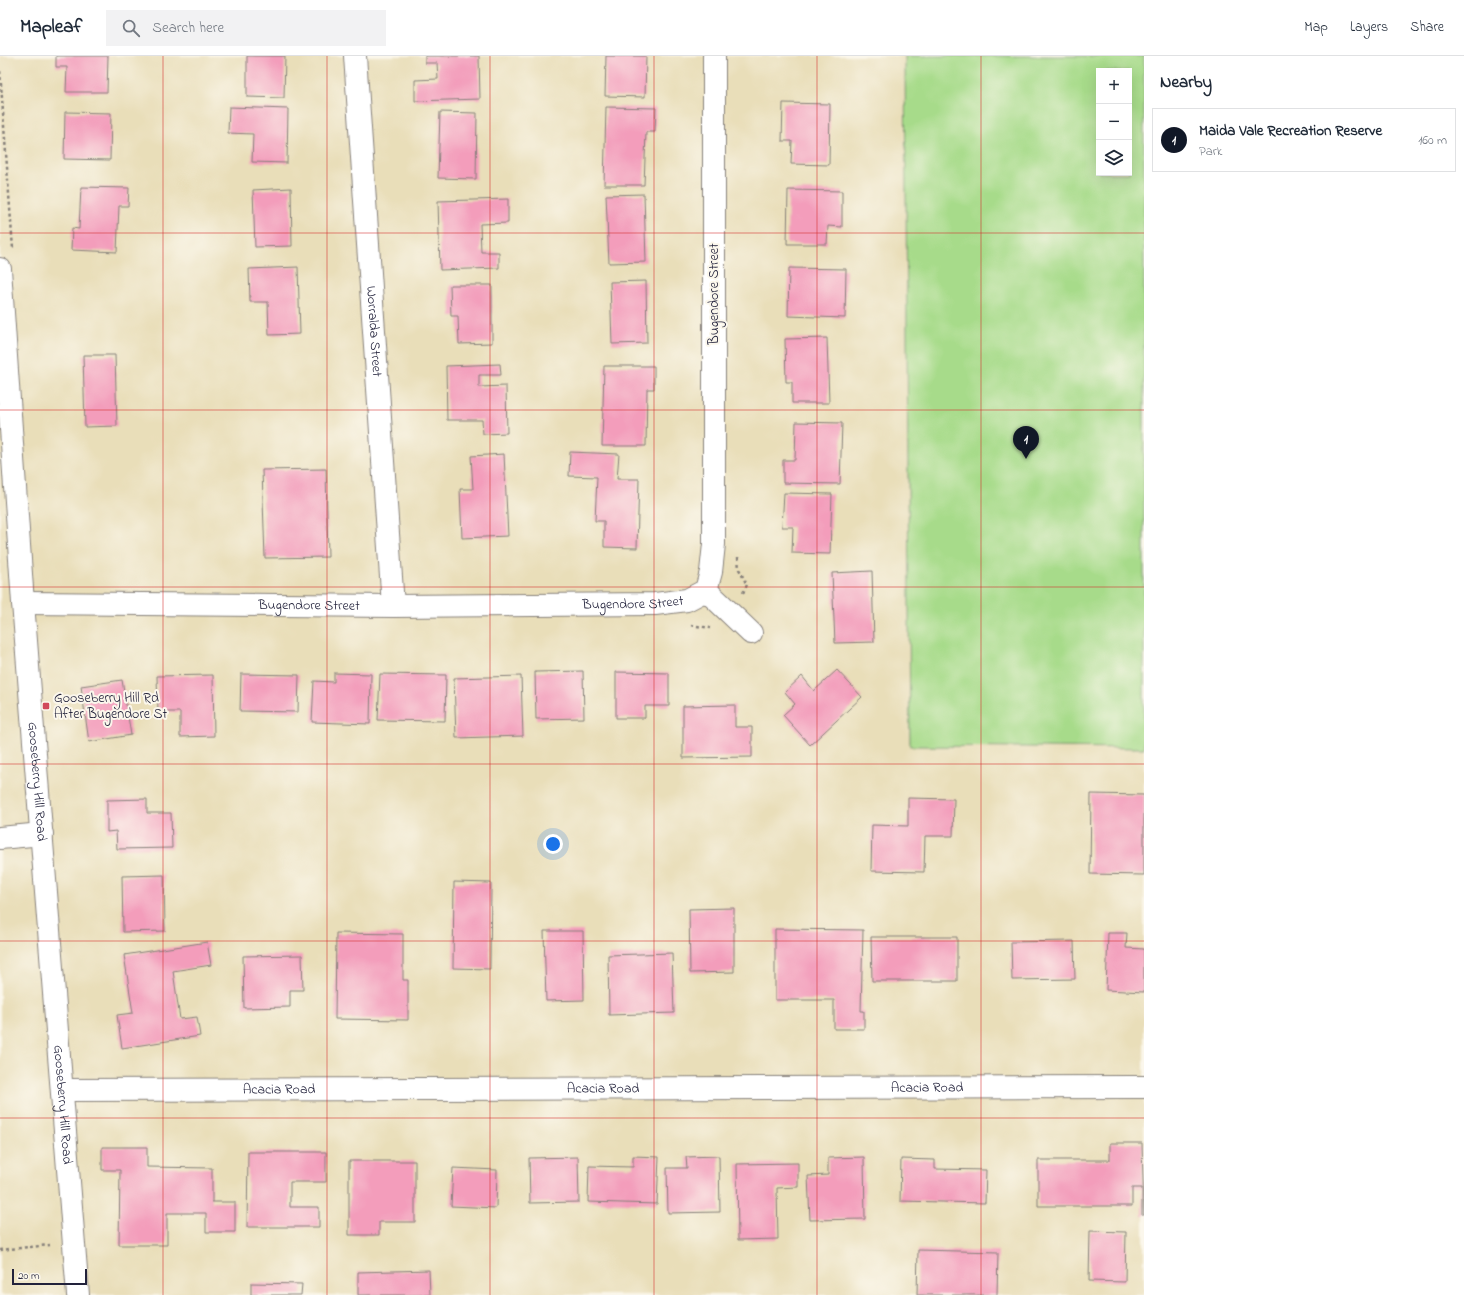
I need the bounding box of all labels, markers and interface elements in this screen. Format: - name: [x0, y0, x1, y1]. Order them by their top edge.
- search box: [106, 10, 386, 46]
- text: Mapleaf: [20, 14, 82, 41]
- icon: search: [120, 17, 142, 39]
- text: Search here: [152, 17, 224, 39]
- text: Map: [1304, 17, 1328, 38]
- text: Layers: [1350, 17, 1388, 38]
- text: Share: [1410, 17, 1444, 38]
- map controls: [1096, 68, 1132, 176]
- button: +: [1096, 68, 1132, 104]
- text: Nearby: [1160, 70, 1212, 95]
- button: −: [1096, 104, 1132, 140]
- text: Maida Vale Recreation Reserve: [1199, 120, 1382, 142]
- text: 1: [1172, 131, 1176, 150]
- text: 160 m: [1418, 131, 1447, 150]
- button: layers: [1096, 140, 1132, 176]
- text: Park: [1199, 142, 1223, 161]
- street label: Bugendore Street: [704, 243, 726, 346]
- street label: Worralda Street: [360, 285, 388, 378]
- pin: 1: [1013, 426, 1039, 459]
- street label: Bugendore Street: [581, 590, 685, 616]
- street label: Bugendore Street: [257, 594, 360, 617]
- place label: Gooseberry Hill Rd After Bugendore St: [54, 688, 167, 726]
- marker: Gooseberry Hill Rd After Bugendore St: [41, 701, 51, 711]
- street label: Gooseberry Hill Road: [22, 721, 52, 842]
- your location: [543, 834, 563, 854]
- street label: Gooseberry Hill Road: [48, 1044, 78, 1165]
- street label: Acacia Road: [891, 1077, 963, 1098]
- street label: Acacia Road: [567, 1078, 639, 1099]
- street label: Acacia Road: [243, 1079, 315, 1100]
- scale bar: [12, 1267, 87, 1286]
- text: 20 m: [18, 1268, 40, 1284]

